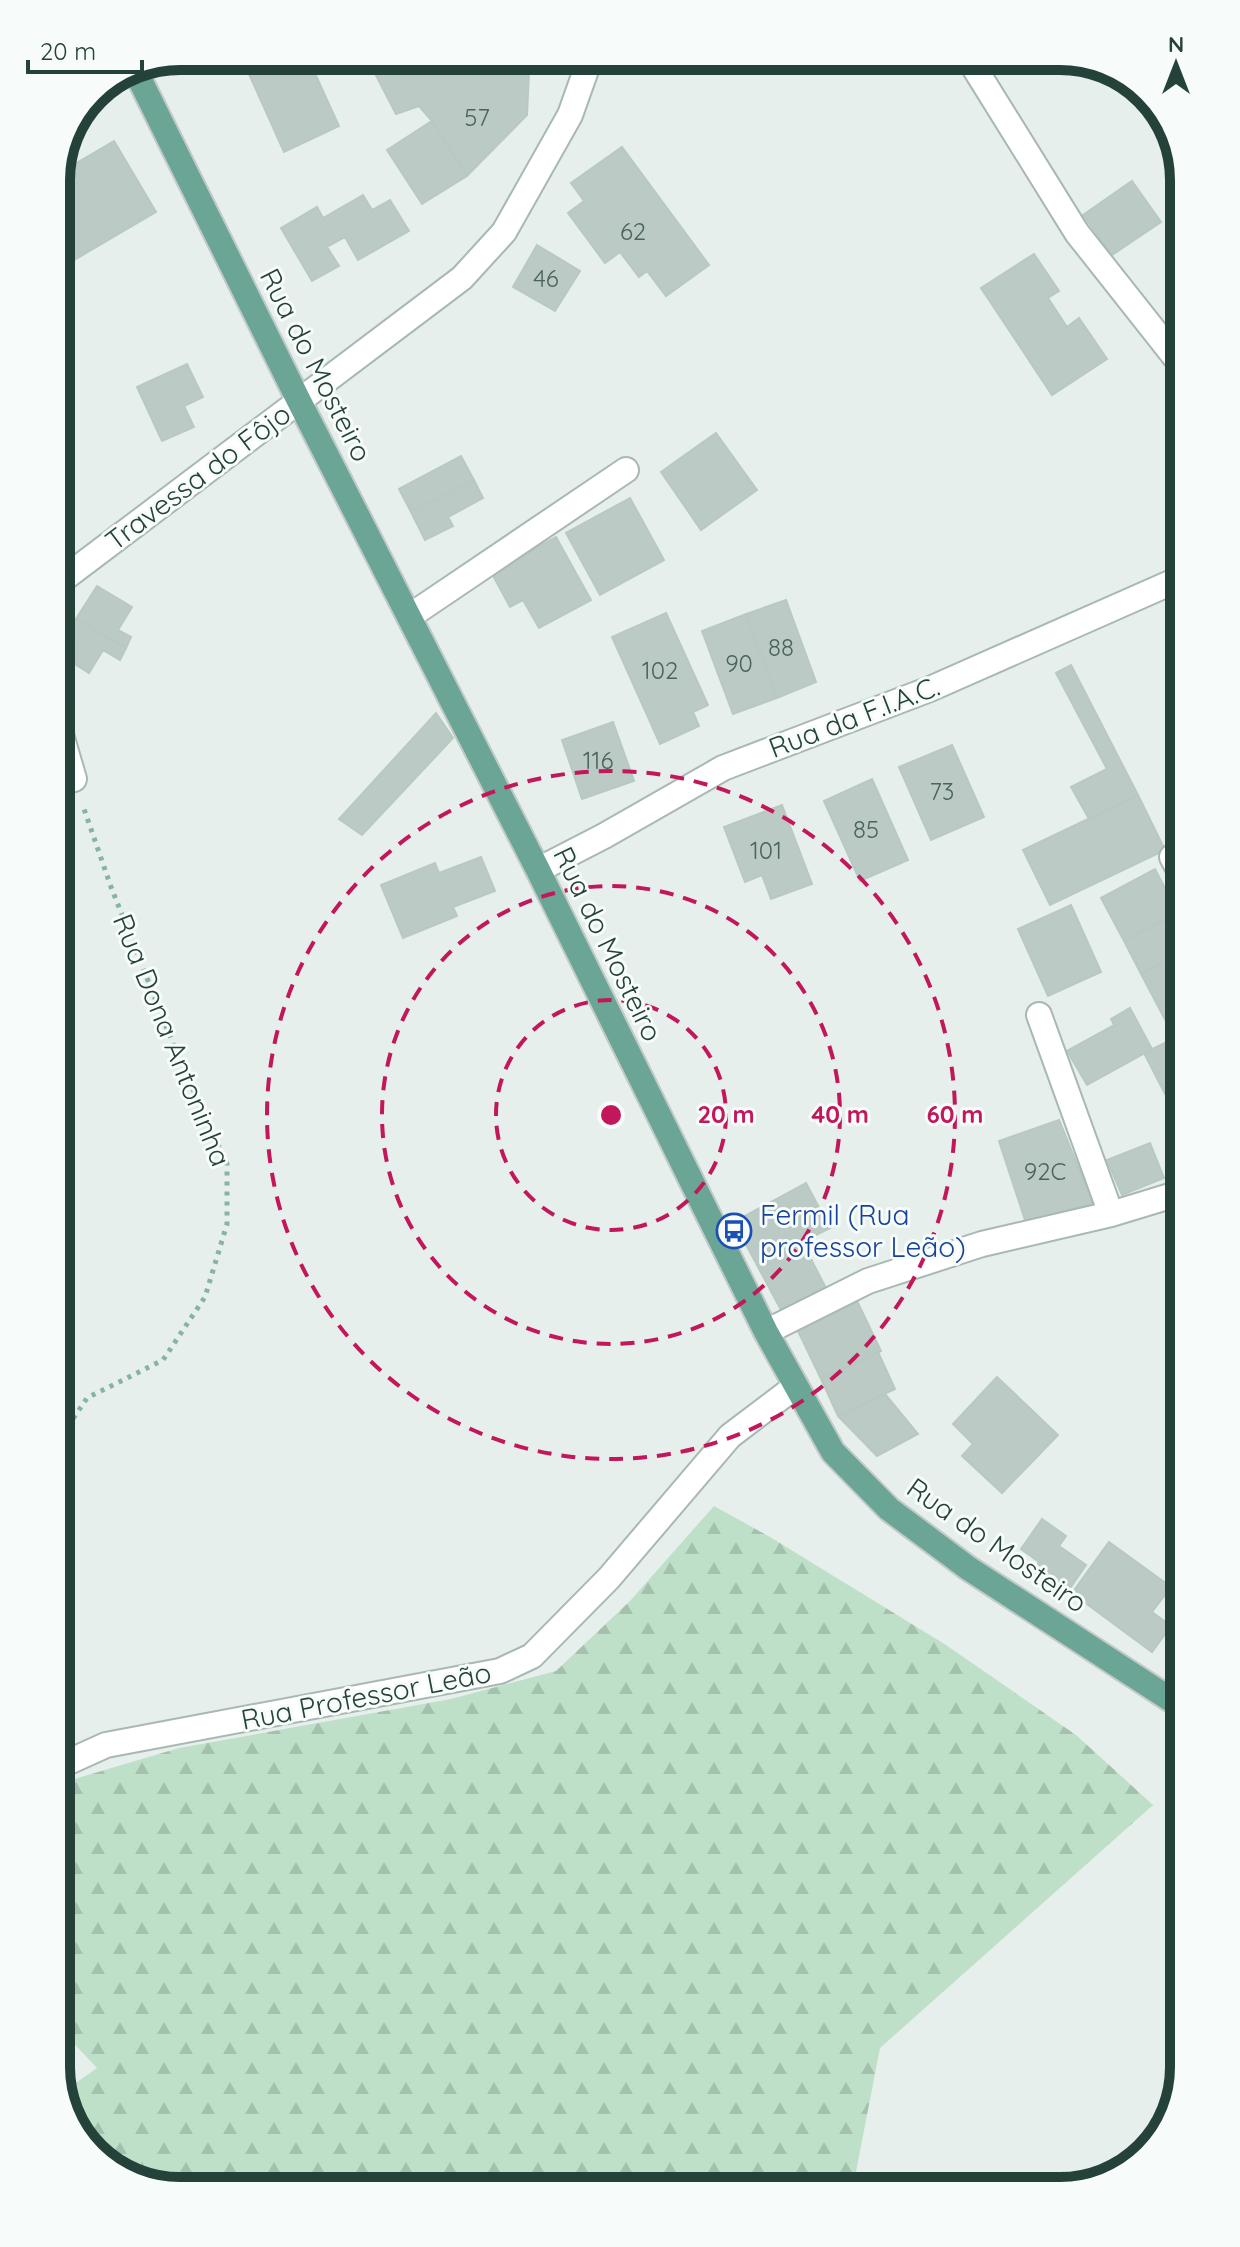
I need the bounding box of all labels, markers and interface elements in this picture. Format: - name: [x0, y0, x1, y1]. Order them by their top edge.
- scale bar: [28, 24, 142, 74]
- north arrow: [1136, 24, 1216, 104]
- text: N: [1168, 30, 1184, 58]
- text: 20 m: [40, 36, 96, 66]
- house number: 57: [464, 102, 490, 132]
- house number: 62: [620, 216, 646, 246]
- street label: Rua do Mosteiro: [253, 262, 380, 467]
- house number: 46: [533, 263, 559, 293]
- street label: Travessa do Fôjo: [98, 396, 297, 558]
- house number: 88: [768, 632, 794, 662]
- house number: 90: [725, 648, 753, 678]
- house number: 102: [642, 655, 678, 685]
- street label: Rua da F.I.A.C.: [763, 668, 944, 765]
- house number: 116: [583, 745, 613, 775]
- house number: 73: [930, 776, 954, 806]
- house number: 85: [853, 814, 879, 844]
- house number: 101: [750, 835, 782, 865]
- street label: Rua do Mosteiro: [546, 841, 671, 1047]
- street label: Rua Dona Antoninha: [106, 909, 239, 1171]
- text: 20 m: [697, 1099, 755, 1129]
- text: 40 m: [811, 1099, 869, 1129]
- text: 60 m: [927, 1099, 983, 1129]
- centre of rings: [597, 1101, 625, 1129]
- house number: 92C: [1024, 1156, 1066, 1186]
- place label: Fermil (Rua professor Leão): [760, 1197, 966, 1264]
- bus stop icon: Fermil (Rua professor Leão): [715, 1212, 753, 1250]
- street label: Rua do Mosteiro: [900, 1469, 1094, 1620]
- street label: Rua Professor Leão: [238, 1654, 494, 1737]

